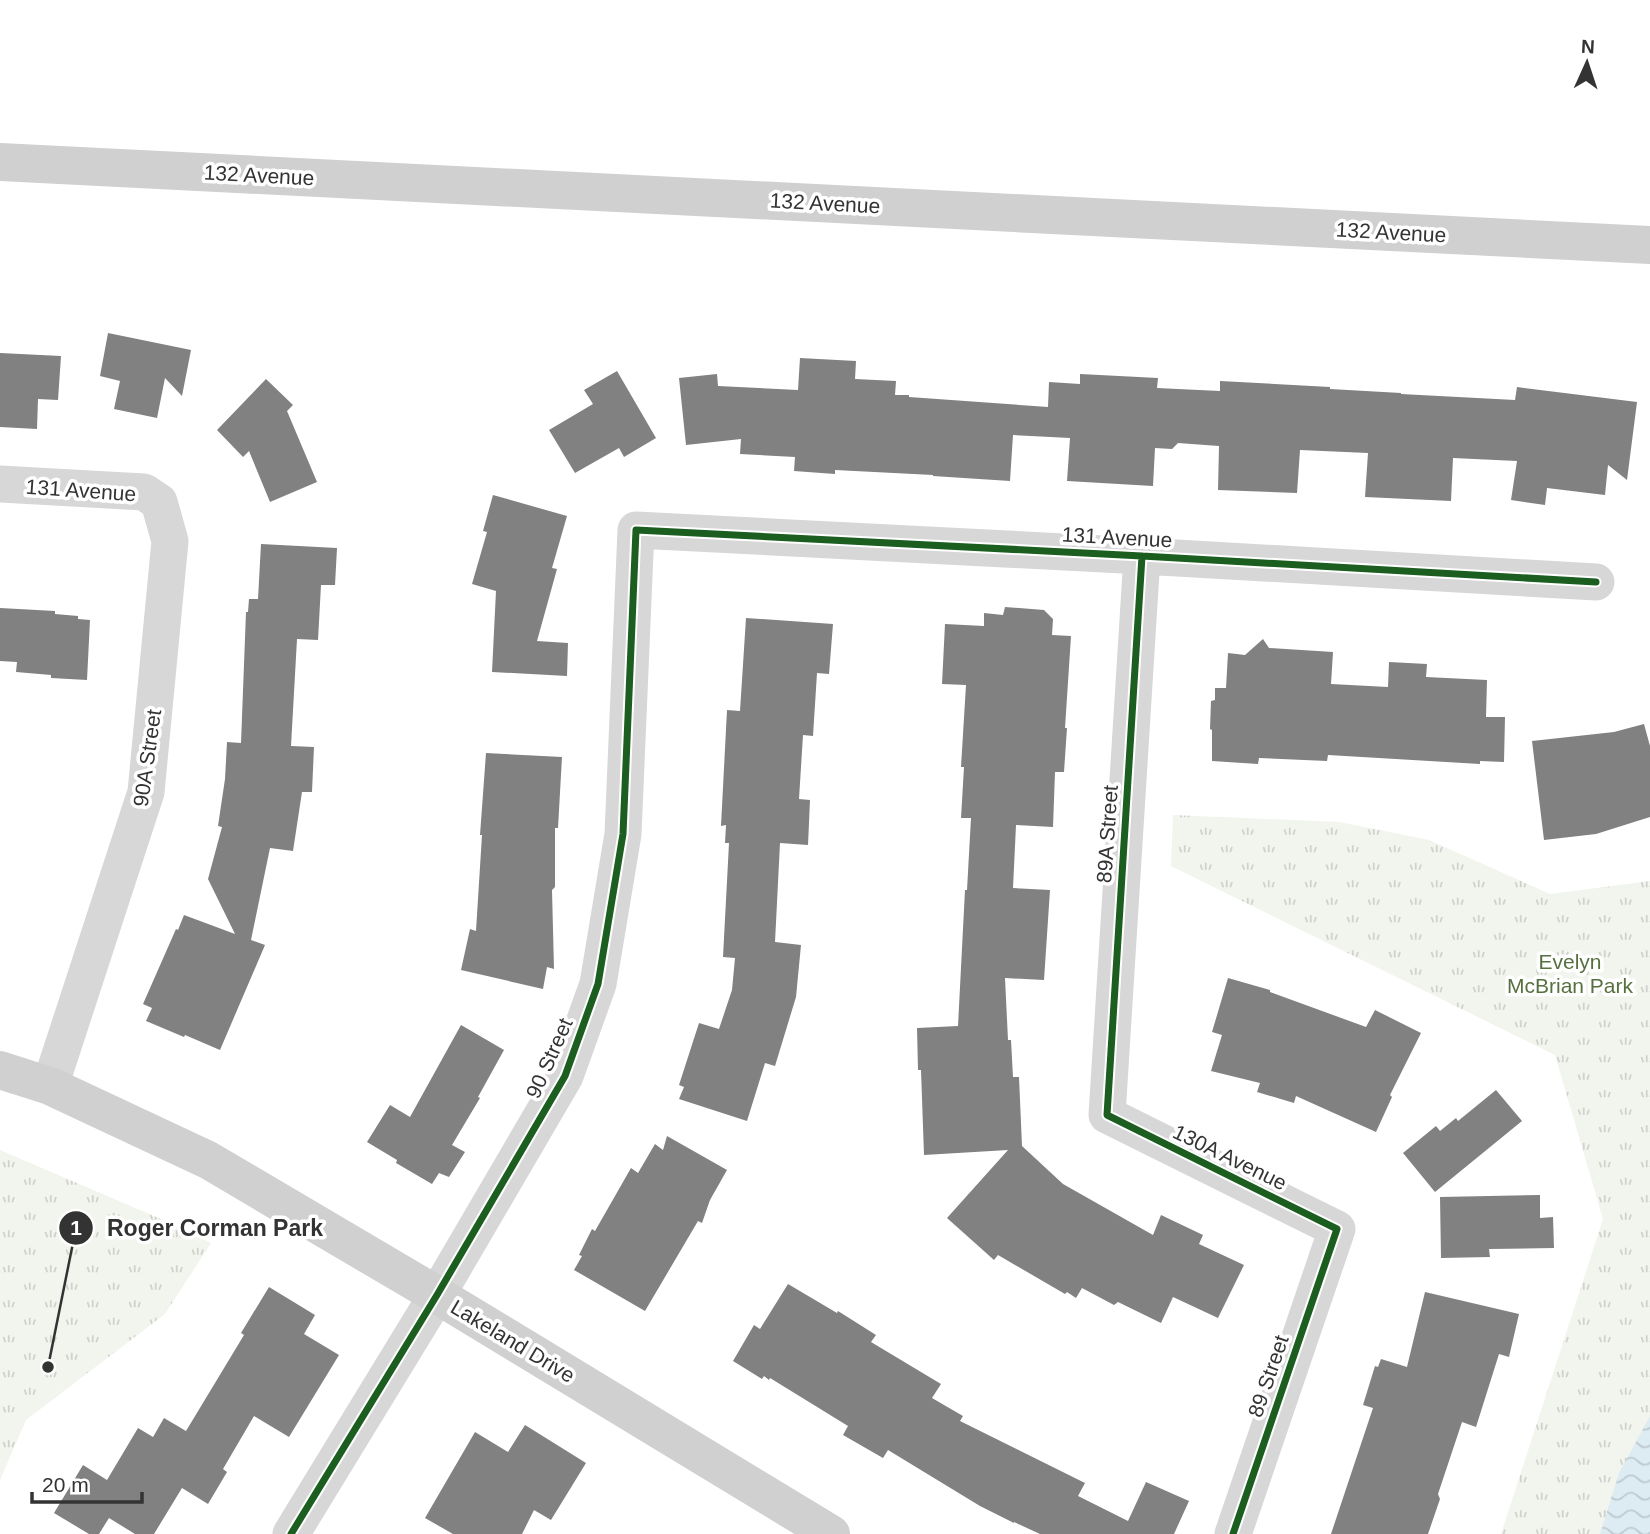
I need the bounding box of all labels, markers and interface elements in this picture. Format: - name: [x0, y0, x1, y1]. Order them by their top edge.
- north arrow: [1552, 28, 1622, 98]
- text: N: [1580, 36, 1595, 57]
- street label: 132 Avenue: [203, 161, 315, 189]
- street label: 132 Avenue: [769, 189, 881, 217]
- street label: 132 Avenue: [1335, 218, 1447, 246]
- street label: 131 Avenue: [25, 475, 137, 505]
- street label: 131 Avenue: [1061, 523, 1173, 551]
- street label: 90A Street: [129, 708, 165, 808]
- street label: 89A Street: [1092, 784, 1122, 884]
- park label: Evelyn McBrian Park: [1507, 950, 1634, 997]
- street label: 90 Street: [521, 1014, 577, 1102]
- street label: 130A Avenue: [1170, 1120, 1290, 1194]
- callout: Roger Corman Park: [58, 1206, 337, 1250]
- text: Roger Corman Park: [107, 1215, 323, 1241]
- text: 1: [70, 1216, 82, 1239]
- street label: Lakeland Drive: [447, 1295, 579, 1387]
- street label: 89 Street: [1243, 1332, 1293, 1420]
- scale bar: [32, 1460, 142, 1504]
- text: 20 m: [42, 1473, 89, 1496]

